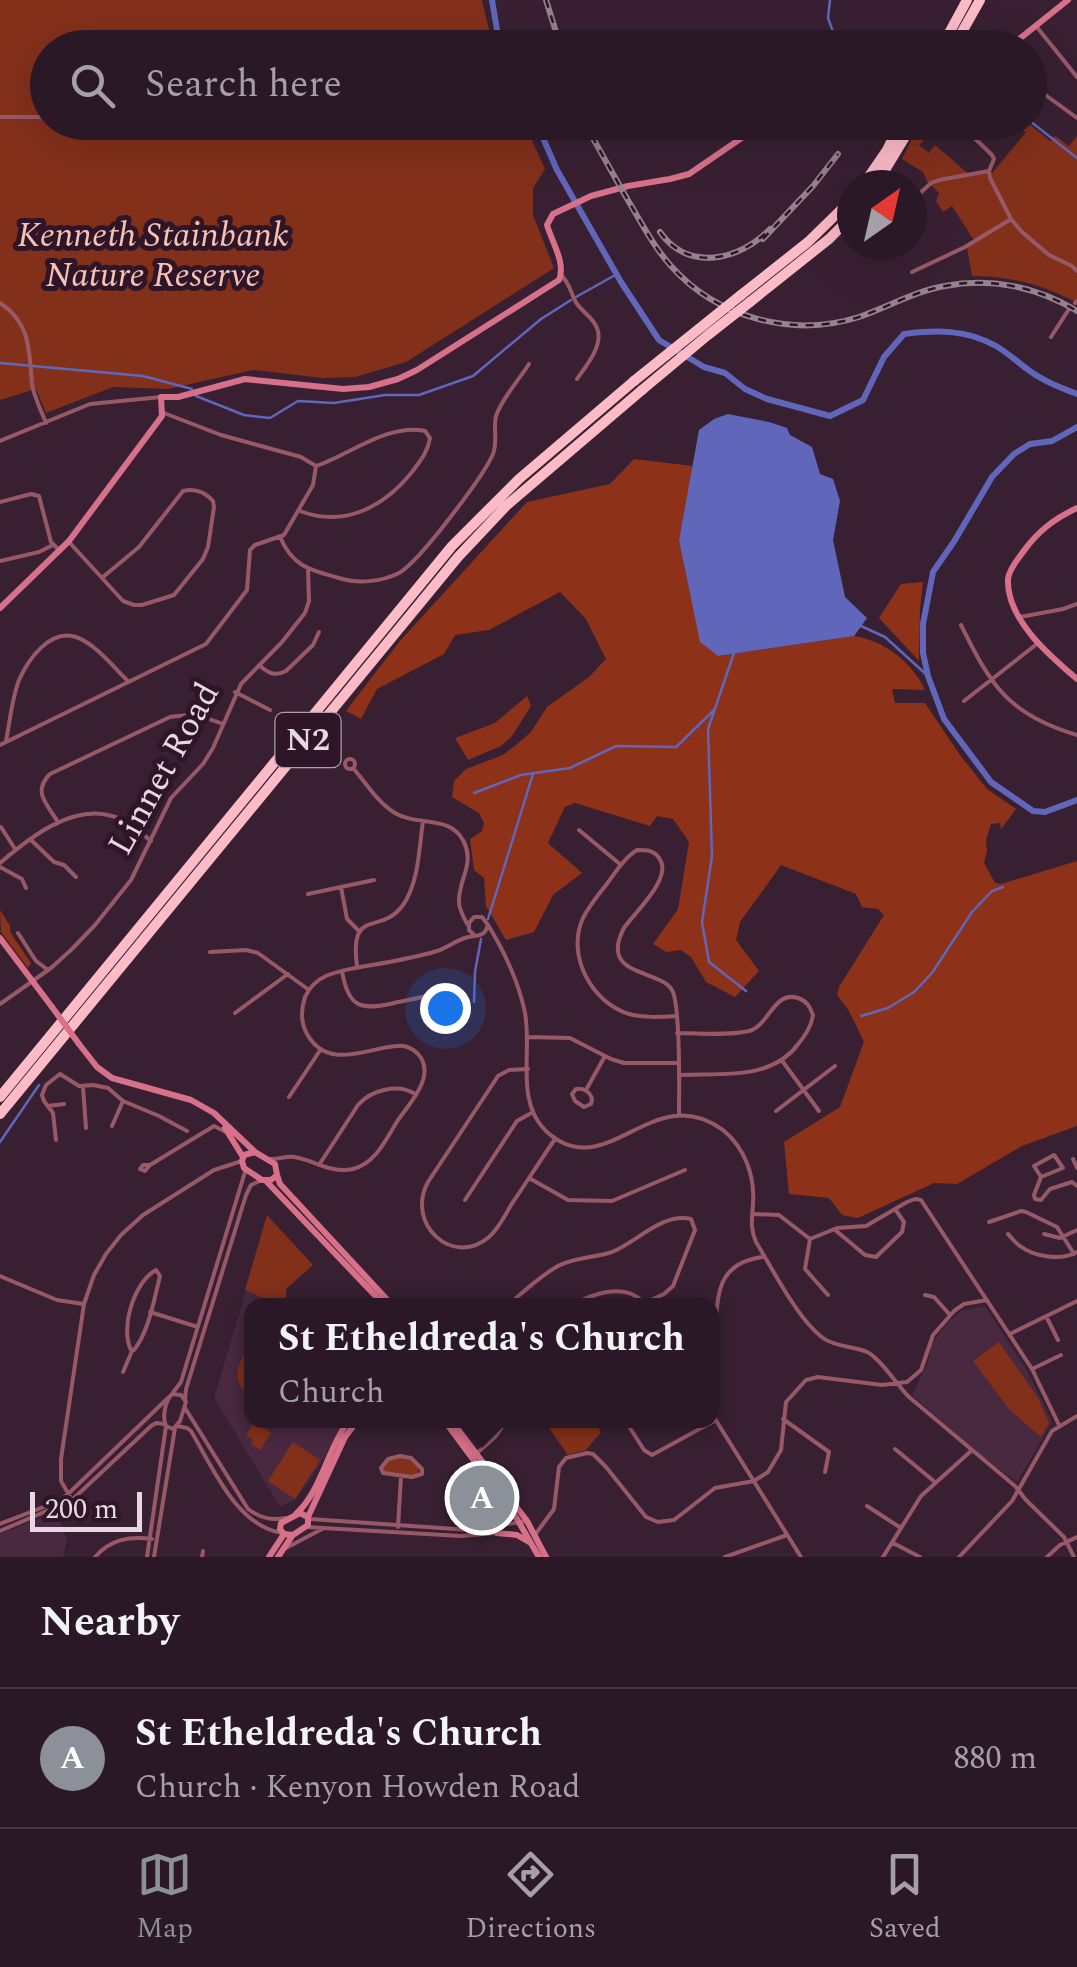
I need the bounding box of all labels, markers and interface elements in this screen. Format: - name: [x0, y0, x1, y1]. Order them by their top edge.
- search box: [30, 30, 1047, 140]
- text: Search here: [145, 56, 342, 114]
- icon: search: [65, 58, 120, 113]
- north arrow: [837, 170, 927, 260]
- park label: Kenneth Stainbank Nature Reserve: [17, 209, 289, 302]
- street label: Linnet Road: [95, 673, 233, 865]
- road number: N2: [276, 713, 340, 767]
- your location: [420, 983, 471, 1034]
- popup: [244, 1298, 719, 1428]
- text: St Etheldreda's Church: [278, 1310, 685, 1368]
- text: Church: [278, 1368, 384, 1417]
- pin: A: [450, 1460, 514, 1536]
- scale bar: [30, 1487, 142, 1532]
- text: 200 m: [45, 1488, 118, 1531]
- text: Nearby: [40, 1591, 179, 1654]
- text: St Etheldreda's Church: [135, 1705, 542, 1763]
- text: A: [60, 1734, 85, 1783]
- text: 880 m: [953, 1734, 1037, 1783]
- text: Church · Kenyon Howden Road: [135, 1763, 580, 1812]
- tab: Map: [136, 1847, 193, 1950]
- tab: Directions: [465, 1847, 596, 1950]
- tab: Saved: [869, 1847, 941, 1950]

